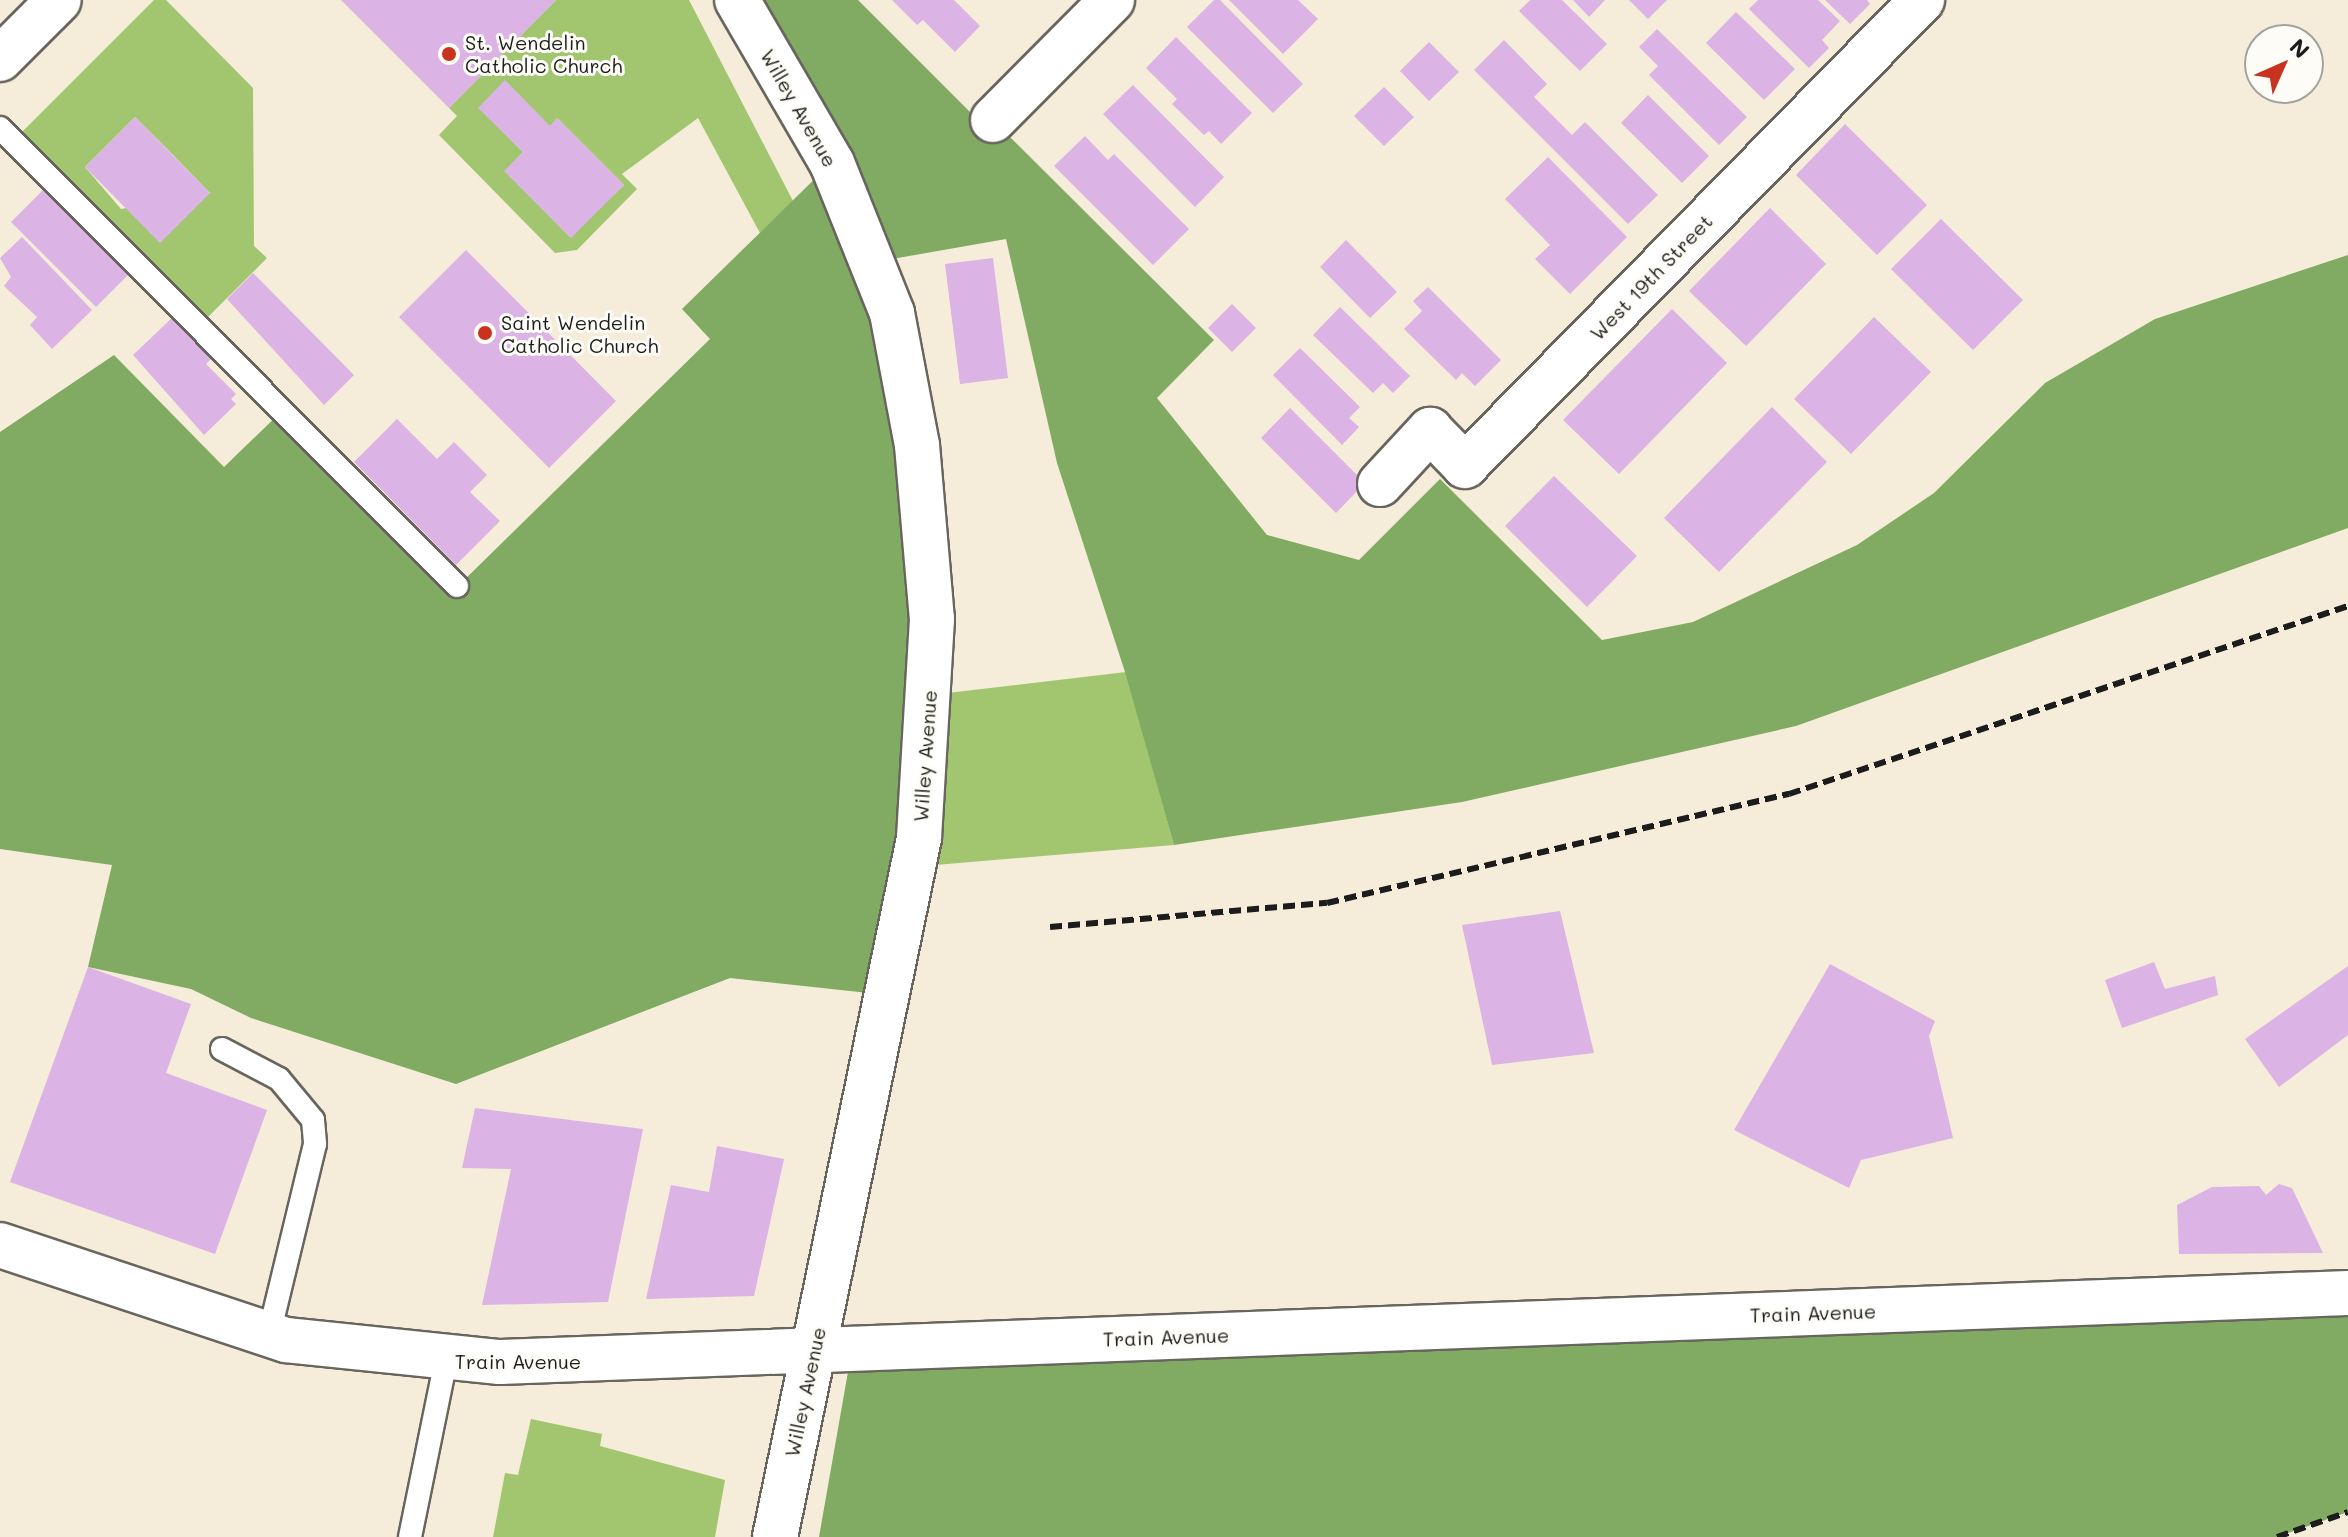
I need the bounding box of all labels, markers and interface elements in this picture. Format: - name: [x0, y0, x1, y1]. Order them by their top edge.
- north arrow: [2244, 24, 2324, 104]
- place label: St. Wendelin Catholic Church: [465, 30, 623, 77]
- text: N: [2284, 32, 2316, 64]
- marker: St. Wendelin Catholic Church: [440, 45, 458, 63]
- street label: Willey Avenue: [756, 45, 842, 171]
- street label: West 19th Street: [1585, 209, 1717, 345]
- place label: Saint Wendelin Catholic Church: [501, 310, 659, 357]
- marker: Saint Wendelin Catholic Church: [476, 324, 494, 342]
- street label: Willey Avenue: [908, 689, 942, 823]
- street label: Train Avenue: [1749, 1299, 1877, 1327]
- street label: Train Avenue: [1102, 1323, 1230, 1351]
- street label: Willey Avenue: [780, 1325, 830, 1459]
- street label: Train Avenue: [455, 1349, 581, 1373]

